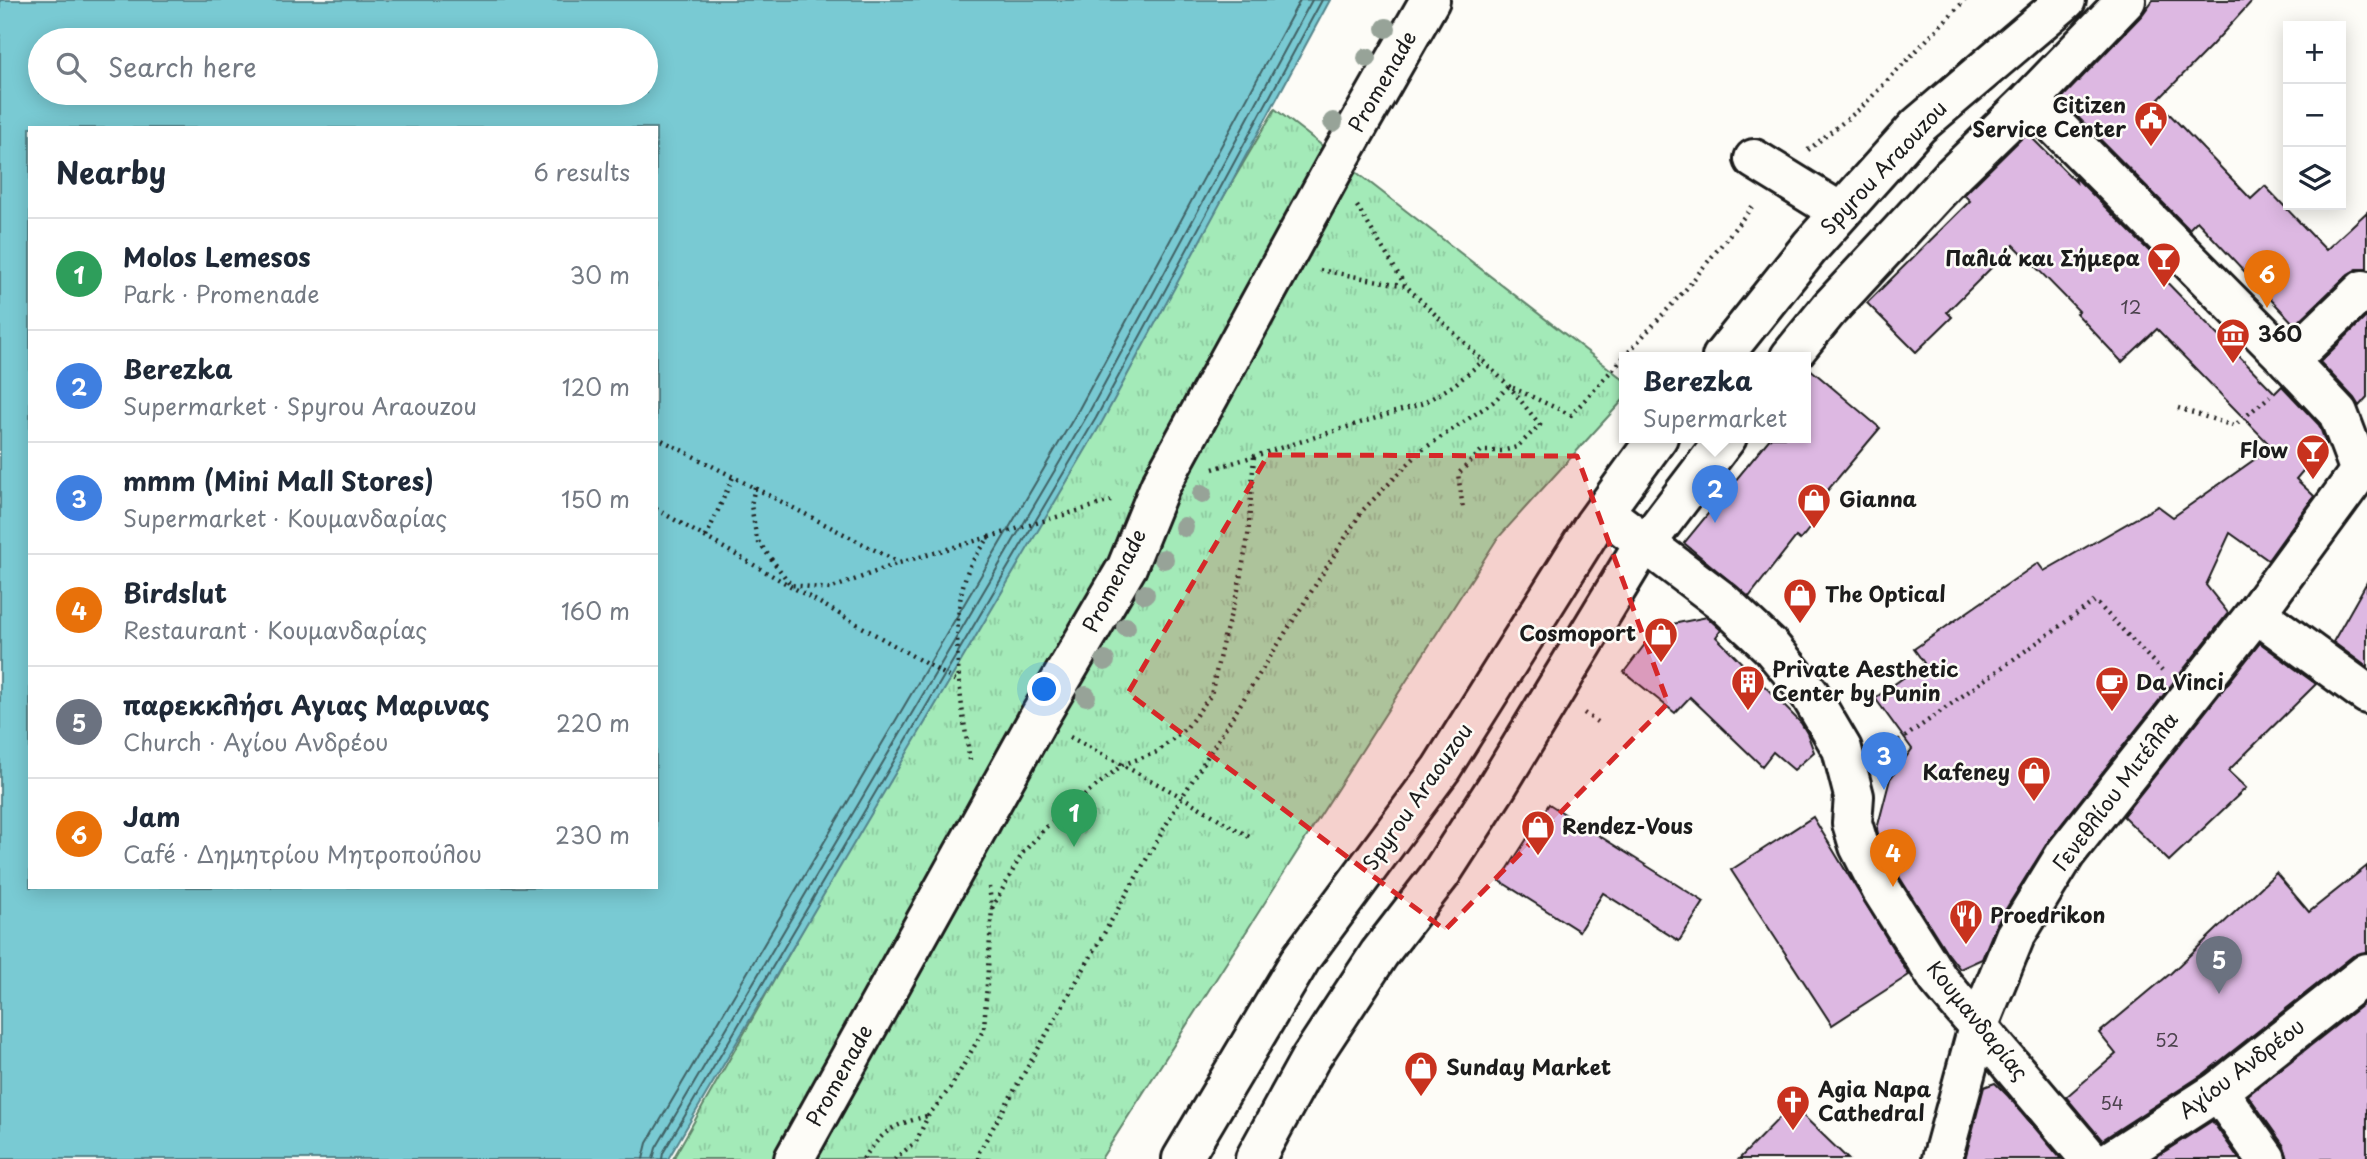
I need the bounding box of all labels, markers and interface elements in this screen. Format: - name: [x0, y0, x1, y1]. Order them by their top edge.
- map controls: [2283, 21, 2346, 210]
- button: +: [2283, 21, 2346, 84]
- street label: Promenade: [1339, 24, 1423, 138]
- search box: [28, 28, 658, 105]
- text: Search here: [108, 47, 257, 86]
- icon: search: [52, 48, 90, 86]
- button: −: [2283, 84, 2346, 147]
- place label: Citizen Service Center: [1972, 88, 2126, 144]
- street label: Spyrou Araouzou: [1812, 92, 1953, 241]
- public building icon: Citizen Service Center: [2132, 99, 2170, 148]
- button: layers: [2283, 147, 2346, 210]
- text: Nearby: [56, 149, 166, 194]
- text: 6 results: [534, 154, 630, 189]
- text: Molos Lemesos: [123, 237, 311, 276]
- bar icon: Παλιά και Σήμερα: [2145, 240, 2183, 289]
- place label: Παλιά και Σήμερα: [1945, 241, 2141, 273]
- pin: 6: [2244, 250, 2290, 308]
- text: 1: [74, 257, 85, 292]
- text: 30 m: [569, 257, 630, 292]
- text: Park · Promenade: [123, 276, 319, 311]
- house number: 12: [2121, 293, 2141, 320]
- museum icon: 360: [2214, 316, 2252, 365]
- place label: 360: [2258, 317, 2302, 349]
- text: Berezka: [123, 349, 233, 388]
- popup: [1619, 352, 1811, 443]
- text: Berezka: [1643, 361, 1753, 400]
- text: 2: [71, 369, 87, 404]
- text: 120 m: [562, 369, 630, 404]
- text: Supermarket · Spyrou Araouzou: [123, 388, 477, 423]
- text: Supermarket: [1643, 400, 1787, 435]
- bar icon: Flow: [2294, 432, 2332, 481]
- place label: Flow: [2239, 433, 2288, 465]
- text: mmm (Mini Mall Stores): [123, 461, 434, 500]
- pin: 2: [1692, 465, 1738, 523]
- text: 3: [71, 481, 87, 516]
- text: 150 m: [561, 481, 630, 516]
- shop icon: Gianna: [1795, 481, 1833, 530]
- place label: Gianna: [1839, 482, 1917, 514]
- text: Supermarket · Κουμανδαρίας: [123, 500, 447, 535]
- street label: Promenade: [1073, 522, 1153, 638]
- text: Birdslut: [123, 573, 227, 612]
- shop icon: The Optical: [1781, 576, 1819, 625]
- place label: The Optical: [1825, 577, 1946, 609]
- text: 4: [71, 593, 87, 628]
- text: 160 m: [561, 593, 630, 628]
- text: Restaurant · Κουμανδαρίας: [123, 612, 427, 647]
- shop icon: Cosmoport: [1642, 615, 1680, 664]
- place label: Cosmoport: [1519, 616, 1636, 648]
- place label: Private Aesthetic Center by Punin: [1772, 652, 1959, 708]
- building icon: Private Aesthetic Center by Punin: [1729, 663, 1767, 712]
- cafe icon: Da Vinci: [2093, 664, 2131, 713]
- place label: Da Vinci: [2136, 665, 2224, 697]
- your location: [1027, 672, 1061, 706]
- text: παρεκκλήσι Αγιας Μαρινας: [123, 685, 490, 724]
- street label: Γενεθλίου Μιτέλλα: [2044, 704, 2185, 877]
- text: 5: [72, 705, 86, 740]
- text: 220 m: [556, 705, 630, 740]
- street label: Spyrou Araouzou: [1353, 716, 1479, 876]
- text: Church · Αγίου Ανδρέου: [123, 724, 388, 759]
- pin: 3: [1861, 732, 1907, 790]
- shop icon: Kafeney: [2015, 754, 2053, 803]
- place label: Kafeney: [1923, 755, 2010, 787]
- pin: 1: [1051, 789, 1097, 847]
- text: Jam: [123, 797, 181, 836]
- shop icon: Rendez-Vous: [1519, 808, 1557, 857]
- place label: Rendez-Vous: [1562, 809, 1693, 841]
- text: 6: [71, 817, 87, 852]
- text: 230 m: [555, 817, 630, 852]
- pin: 4: [1870, 829, 1916, 887]
- text: Café · Δημητρίου Μητροπούλου: [123, 836, 482, 871]
- restaurant icon: Proedrikon: [1947, 897, 1985, 946]
- place label: Proedrikon: [1990, 898, 2105, 930]
- pin: 5: [2196, 936, 2242, 994]
- street label: Κουμανδαρίας: [1920, 953, 2037, 1087]
- street label: Αγίου Ανδρέου: [2171, 1009, 2311, 1126]
- street label: Promenade: [797, 1018, 880, 1132]
- house number: 52: [2155, 1026, 2179, 1053]
- shop icon: Sunday Market: [1402, 1049, 1440, 1098]
- place label: Sunday Market: [1446, 1050, 1611, 1082]
- place label: Agia Napa Cathedral: [1818, 1072, 1931, 1128]
- church icon: Agia Napa Cathedral: [1774, 1083, 1812, 1132]
- house number: 54: [2100, 1089, 2124, 1116]

